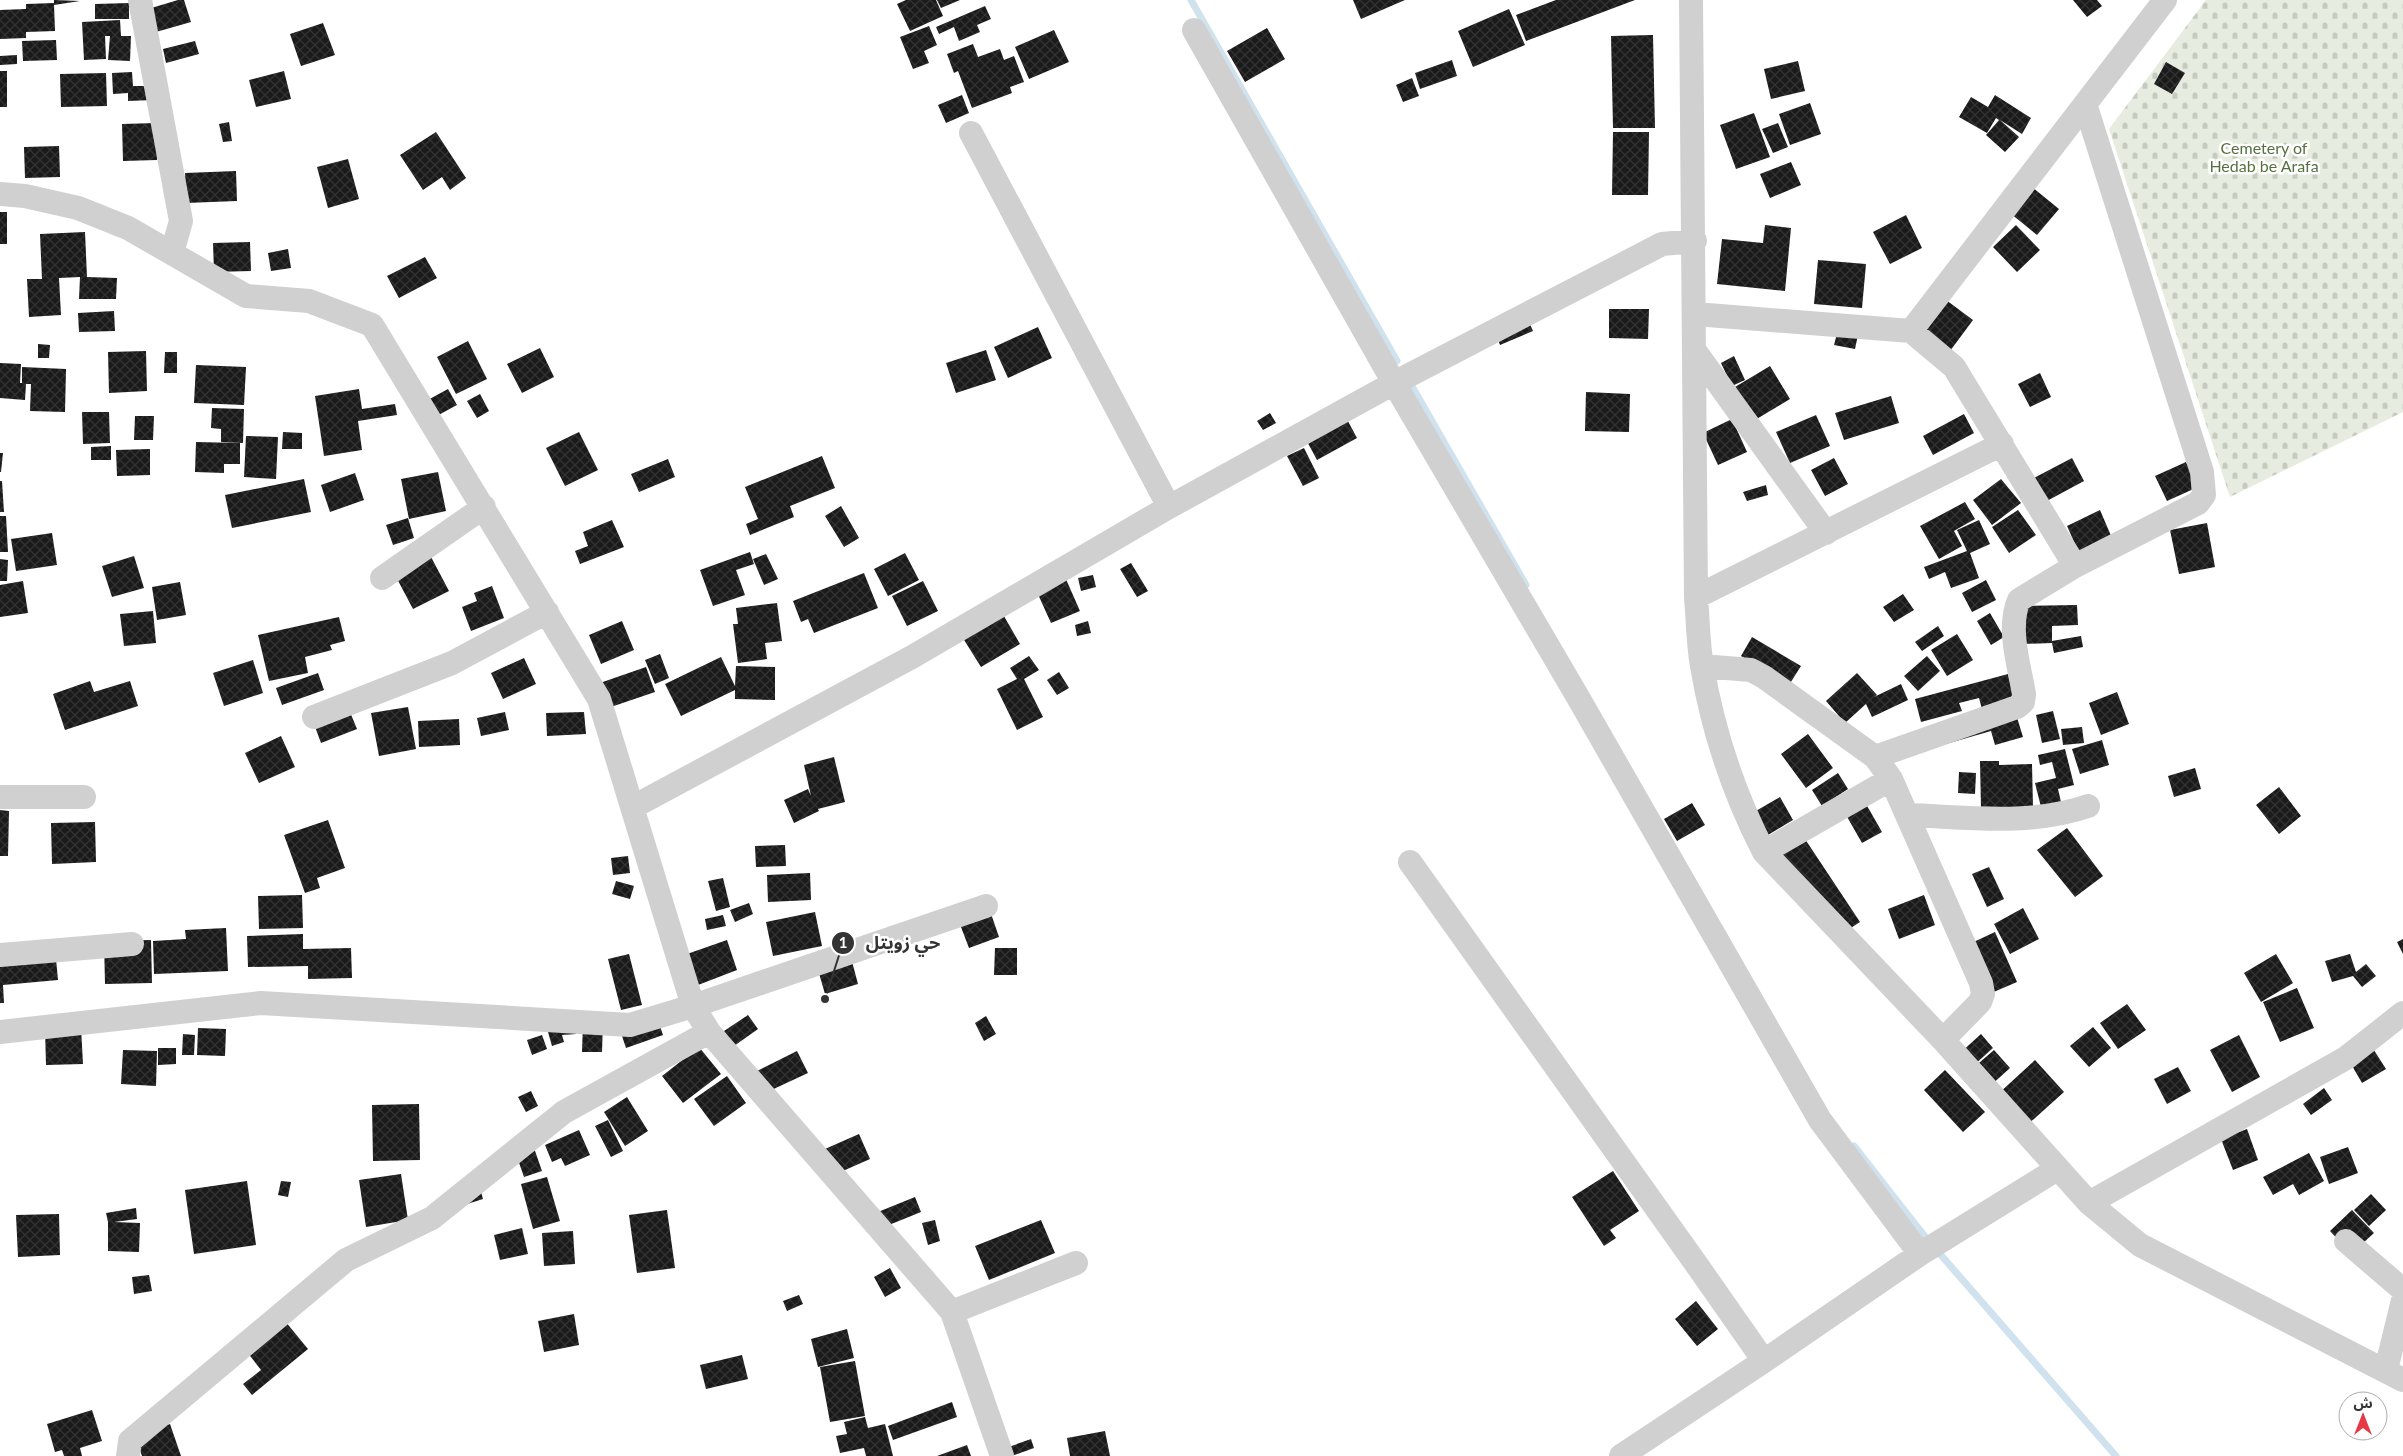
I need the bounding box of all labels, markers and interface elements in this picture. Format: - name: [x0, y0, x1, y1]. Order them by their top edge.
- park label: Cemetery of Hedab be Arafa: [2209, 138, 2319, 175]
- callout: حي زويتل: [831, 926, 950, 959]
- text: حي زويتل: [866, 931, 940, 957]
- text: 1: [839, 933, 847, 951]
- north arrow: [2338, 1391, 2388, 1441]
- text: ش: [2353, 1394, 2373, 1411]

